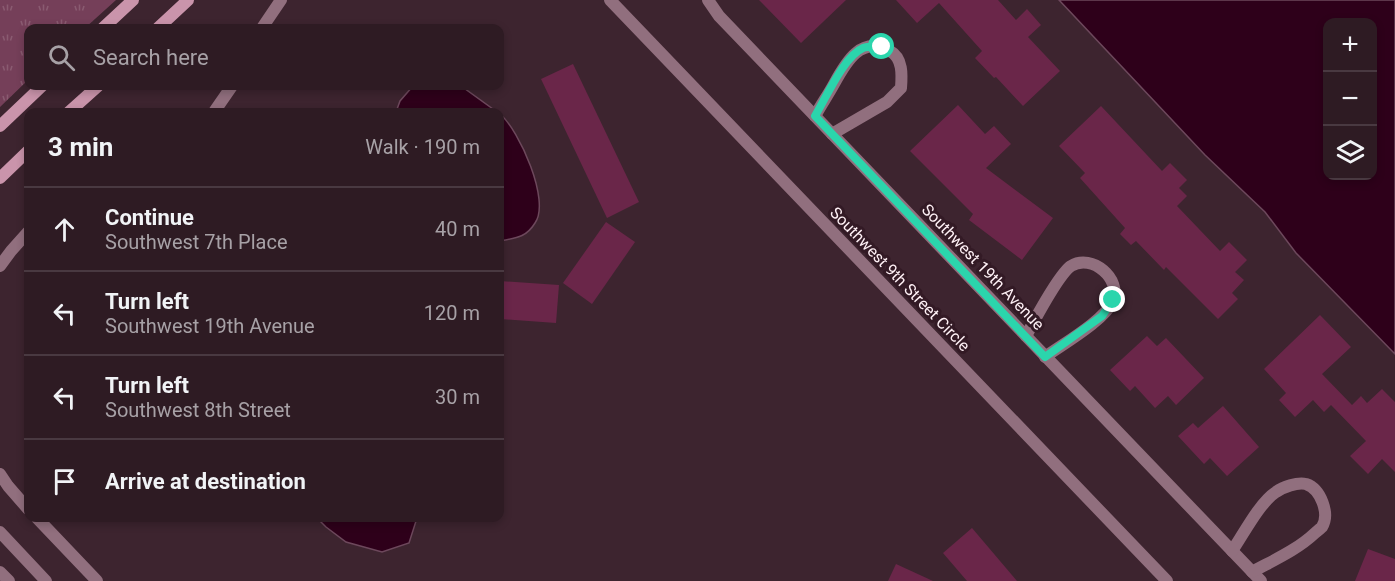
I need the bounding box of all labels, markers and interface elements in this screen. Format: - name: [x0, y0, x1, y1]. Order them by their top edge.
- map controls: [1323, 18, 1377, 180]
- button: +: [1323, 18, 1377, 72]
- search box: [24, 24, 504, 90]
- route start: [868, 33, 894, 59]
- icon: search: [45, 41, 78, 74]
- text: Search here: [93, 45, 209, 70]
- button: −: [1323, 72, 1377, 126]
- button: layers: [1323, 126, 1377, 180]
- text: 3 min: [48, 132, 113, 162]
- text: Walk · 190 m: [365, 135, 480, 159]
- street label: Southwest 19th Avenue: [918, 200, 1048, 334]
- street label: Southwest 9th Street Circle: [826, 203, 974, 355]
- text: Continue: [105, 205, 194, 230]
- icon: ahead: [48, 213, 81, 246]
- text: 40 m: [435, 217, 480, 241]
- text: Southwest 7th Place: [105, 230, 288, 254]
- route end: [1099, 286, 1125, 312]
- text: Turn left: [105, 289, 189, 314]
- icon: left: [48, 297, 81, 330]
- text: 120 m: [424, 301, 480, 325]
- text: Southwest 19th Avenue: [105, 314, 315, 338]
- text: Turn left: [105, 373, 189, 398]
- icon: left: [48, 381, 81, 414]
- text: 30 m: [435, 385, 480, 409]
- text: Southwest 8th Street: [105, 398, 291, 422]
- icon: arrive: [48, 465, 81, 498]
- text: Arrive at destination: [105, 469, 306, 494]

